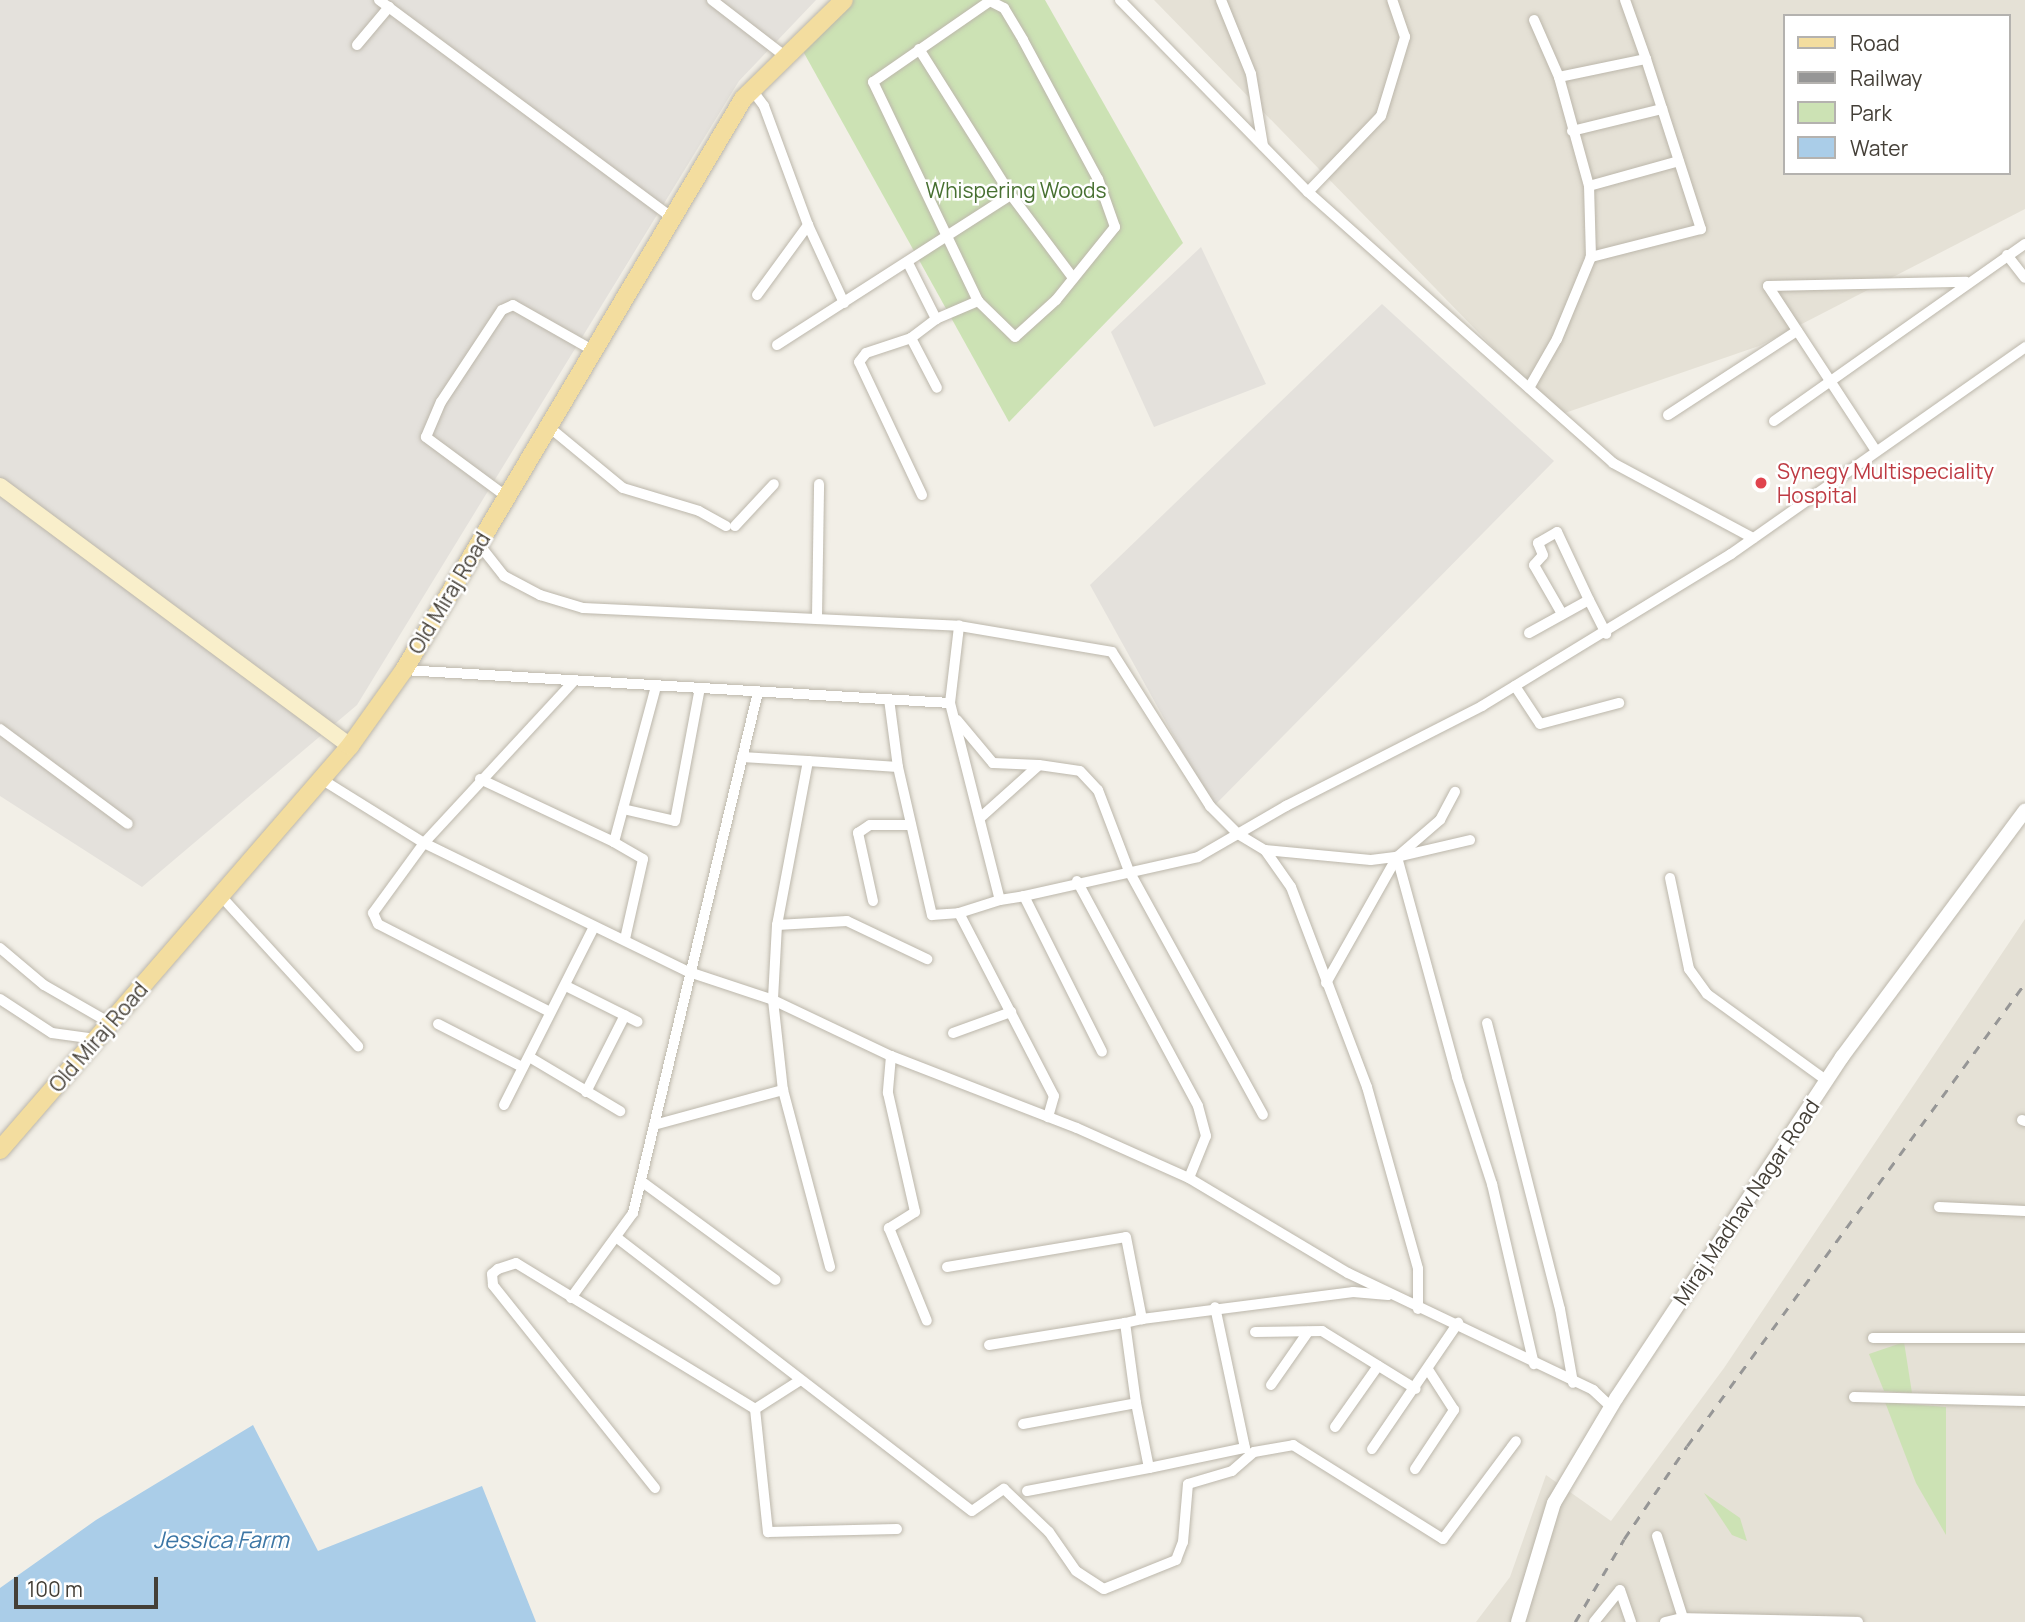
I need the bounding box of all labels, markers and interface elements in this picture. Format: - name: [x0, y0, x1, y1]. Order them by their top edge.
- legend: [1784, 14, 2011, 175]
- text: Road: [1850, 29, 1900, 57]
- text: Railway: [1850, 64, 1922, 92]
- text: Park: [1850, 99, 1892, 127]
- text: Water: [1850, 134, 1908, 162]
- park label: Whispering Woods: [925, 177, 1107, 203]
- place label: Synegy Multispeciality Hospital: [1777, 458, 1994, 508]
- marker: Synegy Multispeciality Hospital: [1751, 473, 1771, 493]
- street label: Old Miraj Road: [403, 528, 495, 658]
- street label: Old Miraj Road: [43, 977, 153, 1097]
- street label: Miraj Madhav Nagar Road: [1668, 1094, 1824, 1310]
- water label: Jessica Farm: [153, 1525, 289, 1553]
- scale bar: [18, 1562, 161, 1606]
- text: 100 m: [27, 1575, 83, 1603]

